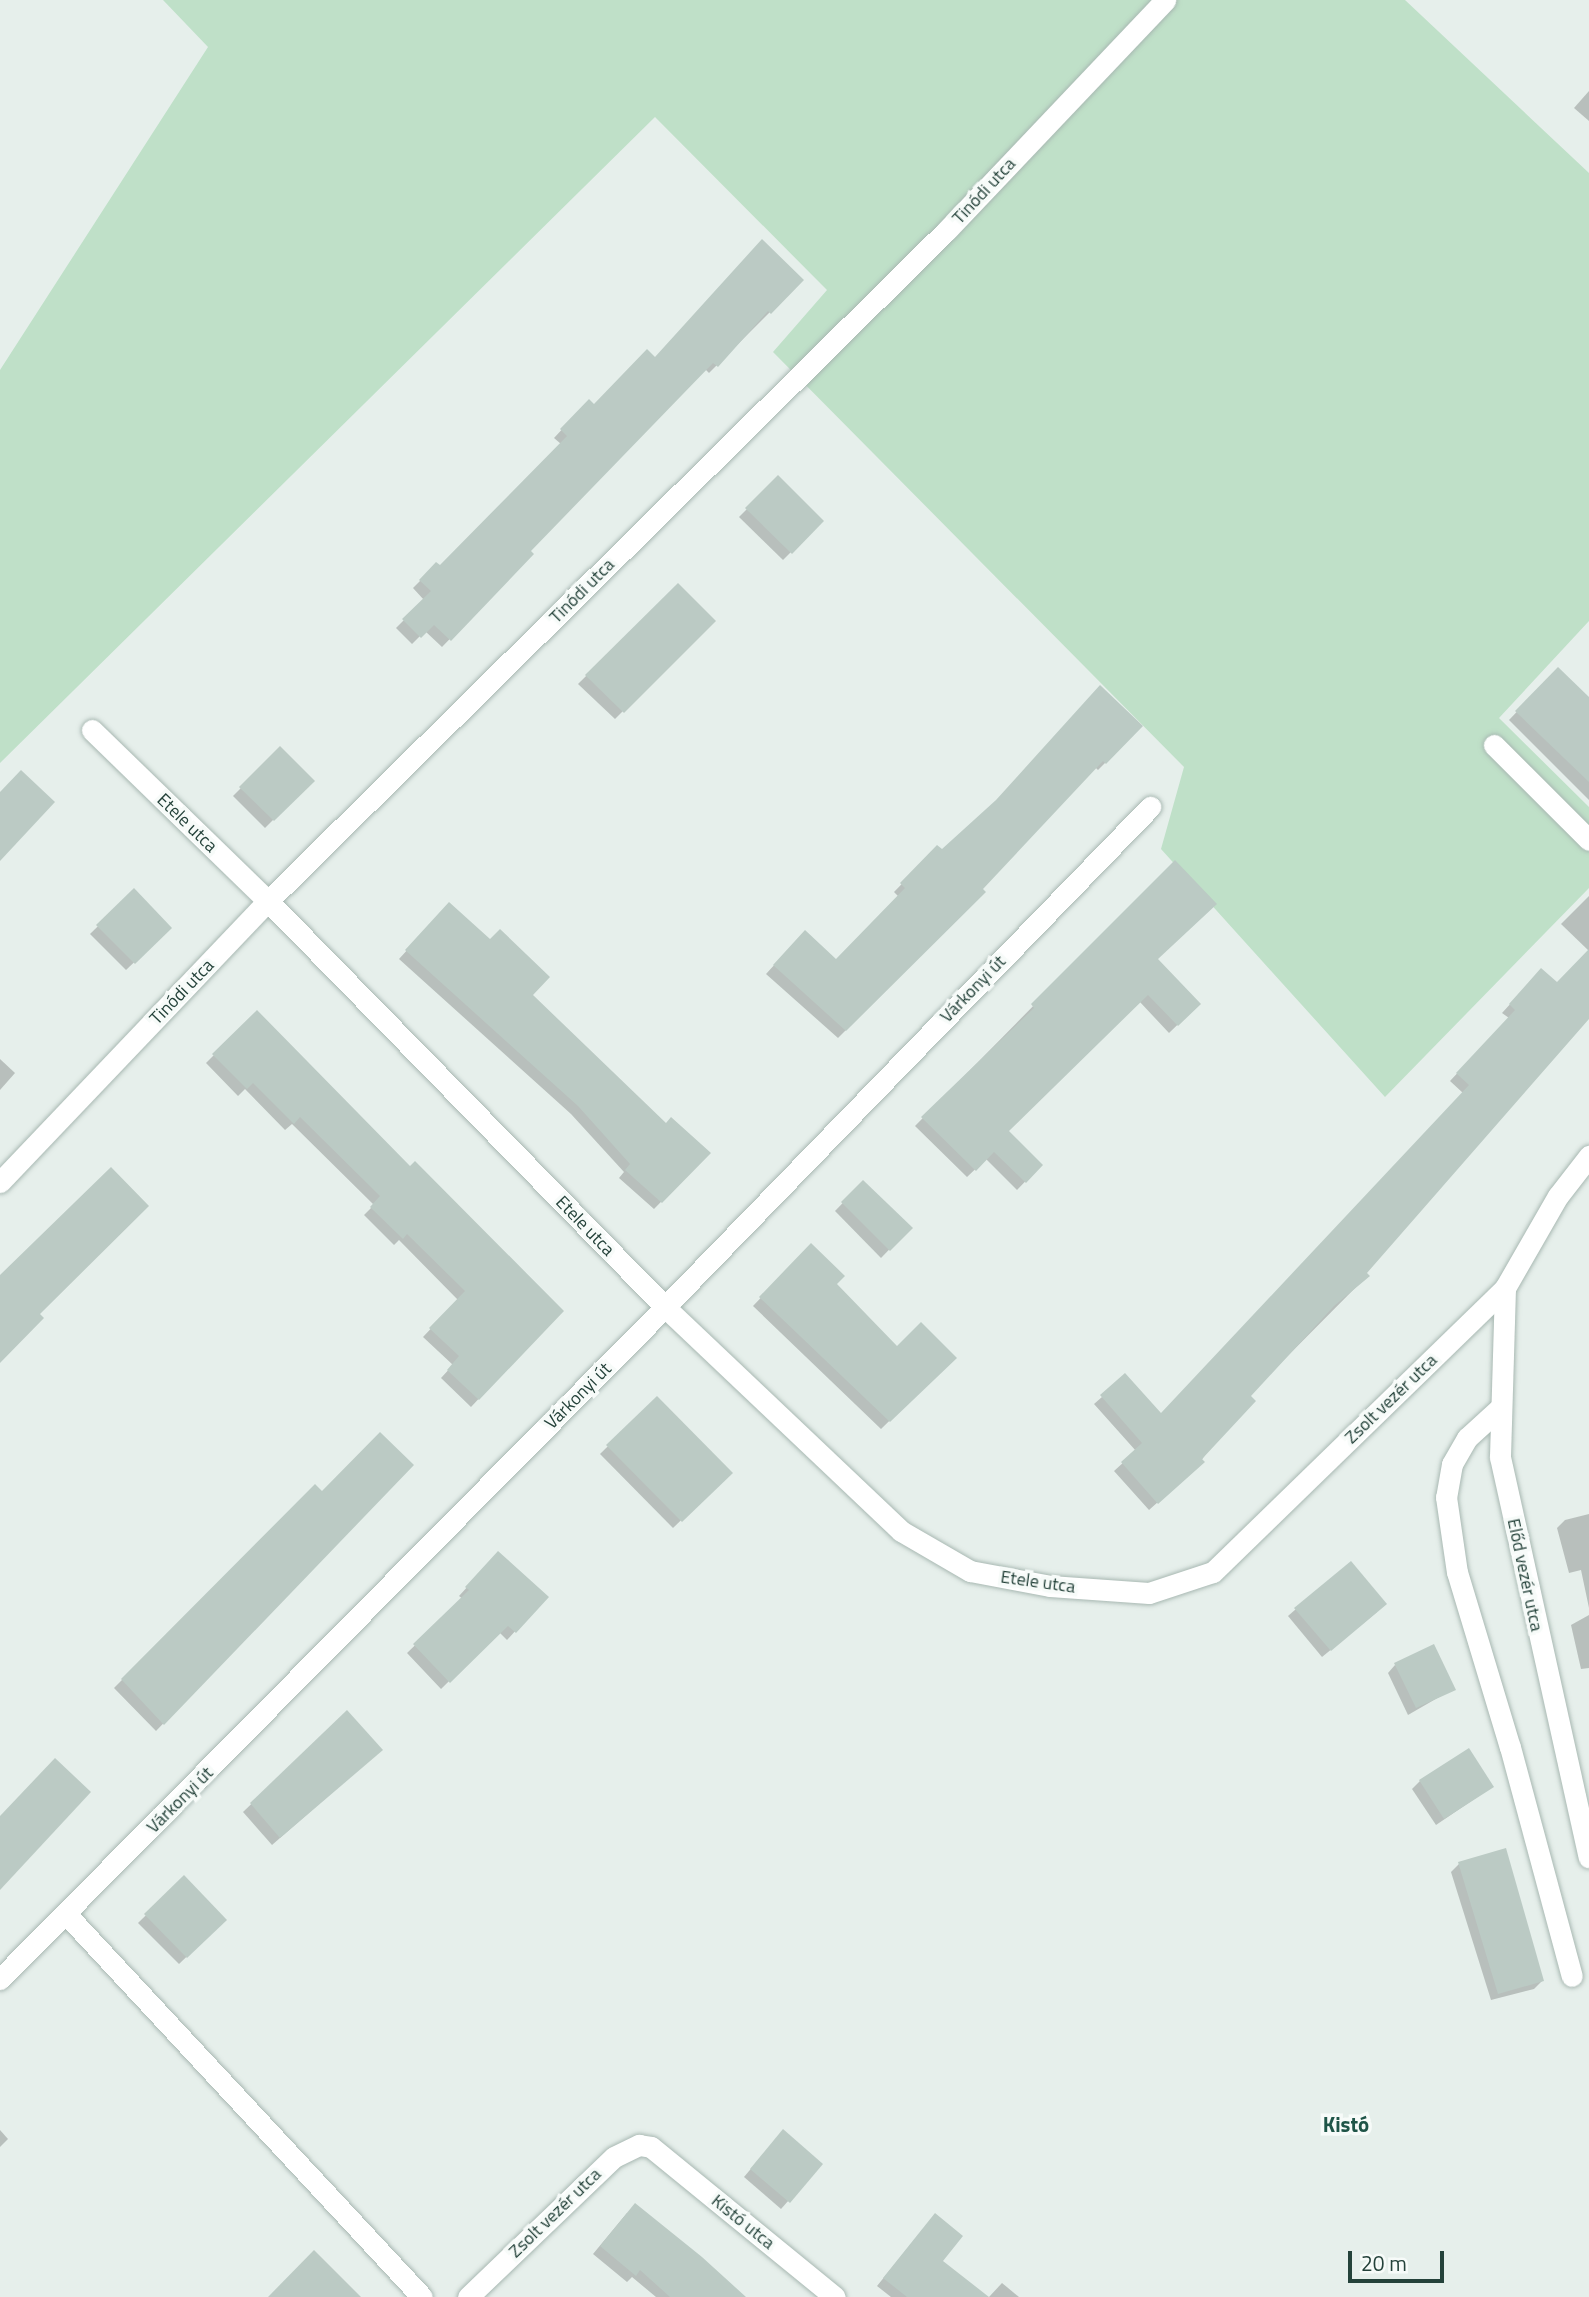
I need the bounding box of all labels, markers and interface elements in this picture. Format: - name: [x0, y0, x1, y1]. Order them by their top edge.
- street label: Tinódi utca: [948, 153, 1020, 229]
- street label: Tinódi utca: [545, 554, 619, 628]
- street label: Etele utca: [152, 789, 222, 857]
- street label: Várkonyi út: [936, 951, 1010, 1027]
- street label: Tinódi utca: [145, 955, 219, 1029]
- street label: Etele utca: [551, 1191, 619, 1261]
- street label: Zsolt vezér utca: [1340, 1350, 1442, 1448]
- street label: Várkonyi út: [540, 1358, 616, 1434]
- street label: Előd vezér utca: [1502, 1517, 1548, 1633]
- street label: Etele utca: [999, 1566, 1077, 1598]
- street label: Várkonyi út: [142, 1762, 218, 1838]
- district label: Kistó: [1323, 2111, 1369, 2137]
- street label: Zsolt vezér utca: [504, 2164, 606, 2262]
- street label: Kistó utca: [707, 2190, 779, 2254]
- scale bar: [1351, 2238, 1447, 2282]
- text: 20 m: [1361, 2247, 1407, 2279]

